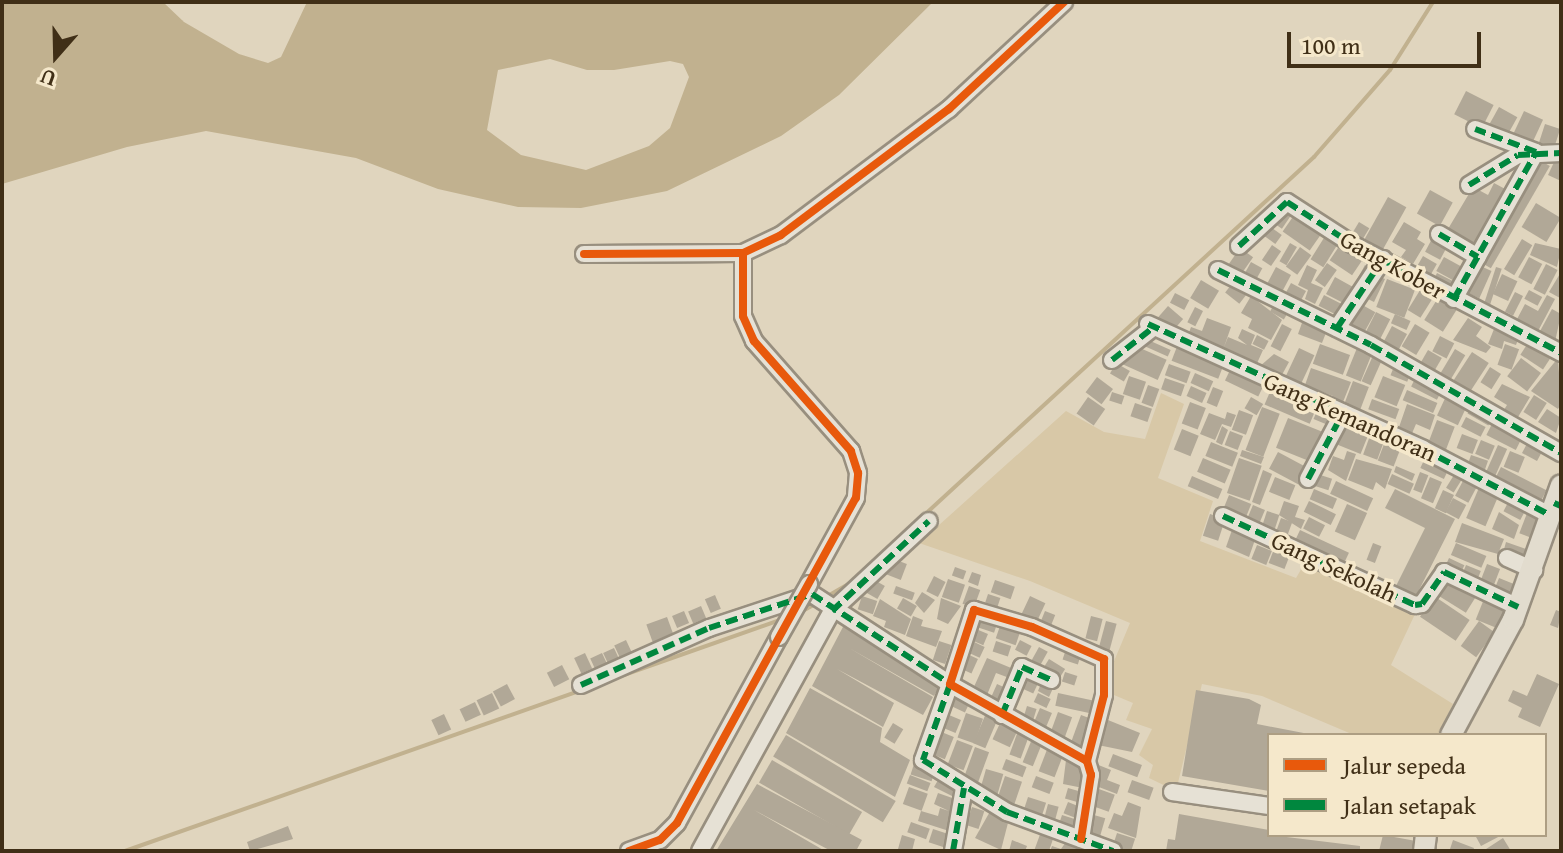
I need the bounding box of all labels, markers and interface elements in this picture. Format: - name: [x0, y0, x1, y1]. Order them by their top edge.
- north arrow: [16, 16, 96, 96]
- scale bar: [1291, 16, 1485, 66]
- text: 100 m: [1301, 28, 1361, 63]
- text: U: [35, 61, 60, 96]
- street label: Gang Kober: [1335, 224, 1451, 306]
- street label: Gang Kemandoran: [1259, 366, 1441, 468]
- street label: Gang Sekolah: [1267, 525, 1401, 609]
- legend: [1267, 733, 1547, 837]
- text: Jalur sepeda: [1343, 748, 1466, 783]
- text: Jalan setapak: [1343, 788, 1476, 823]

